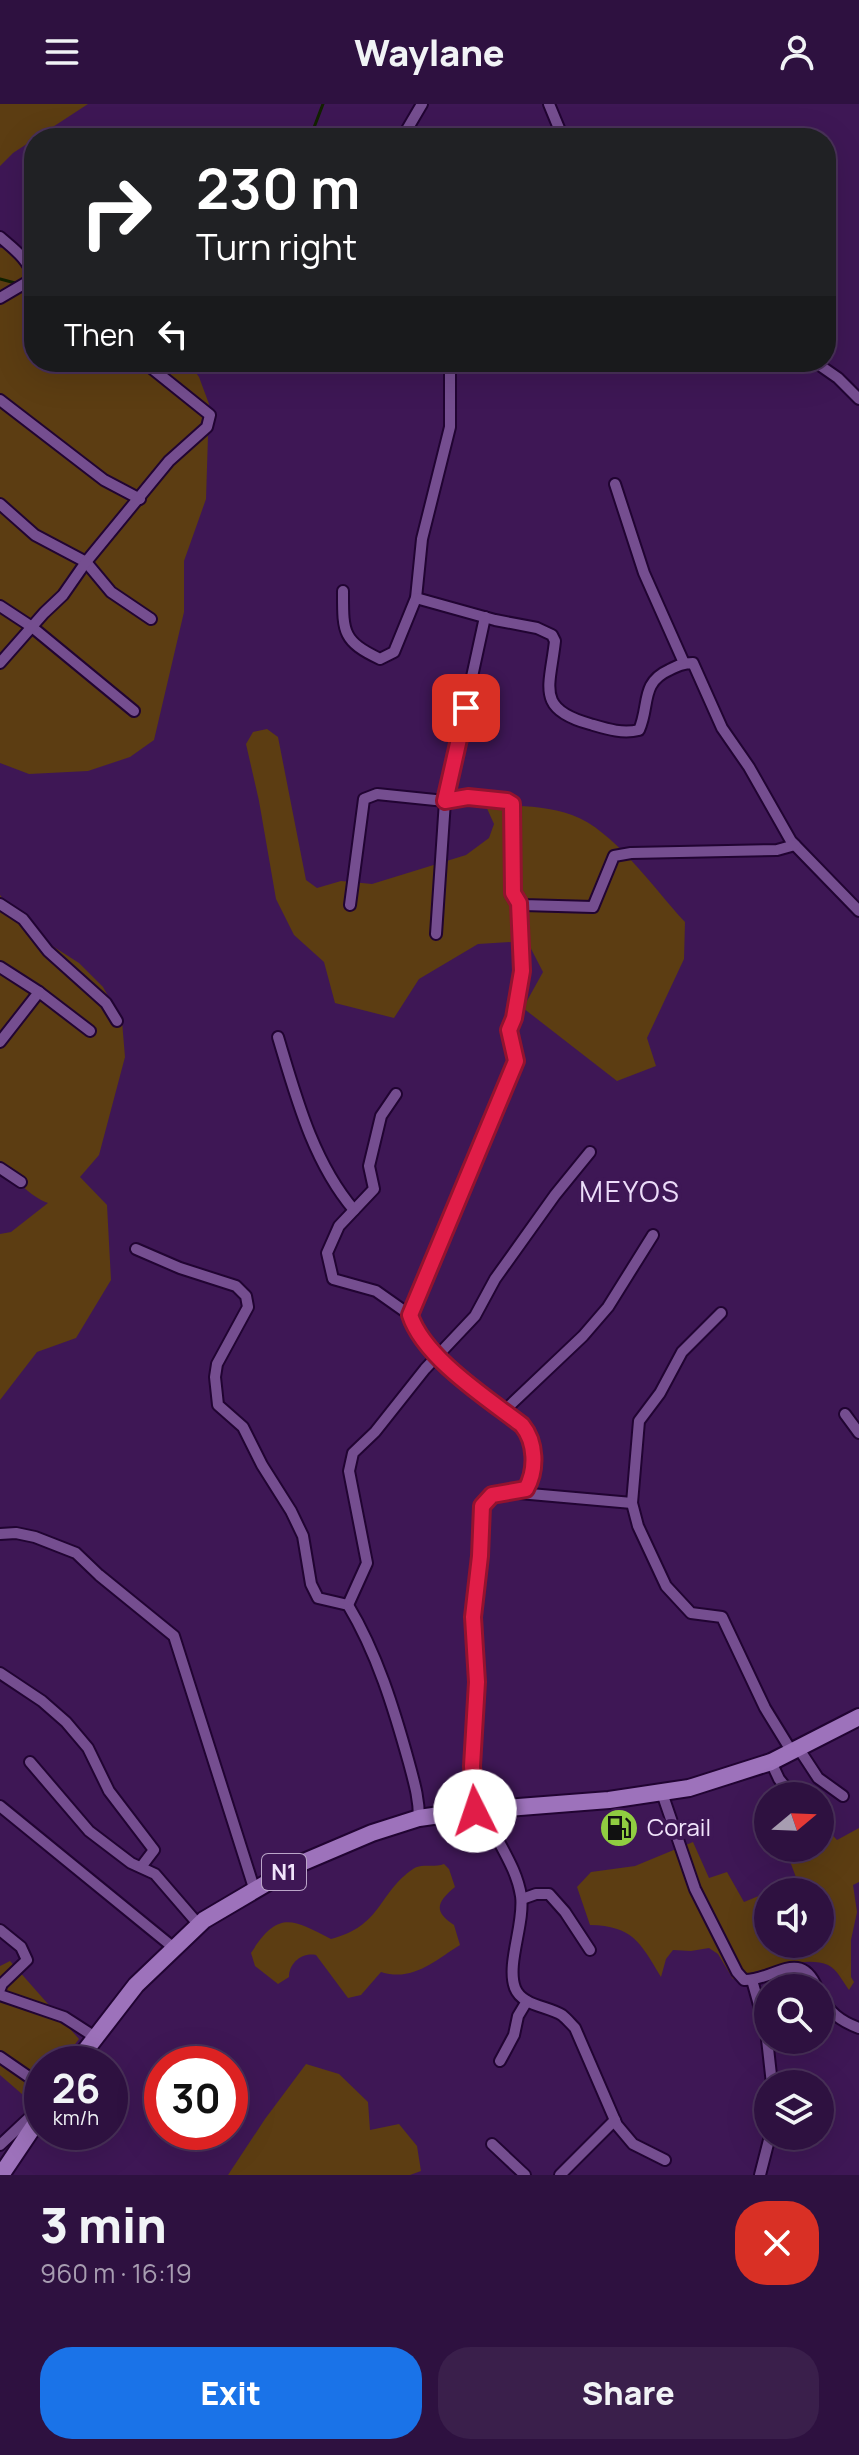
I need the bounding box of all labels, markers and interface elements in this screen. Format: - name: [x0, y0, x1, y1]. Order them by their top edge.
- text: Waylane: [354, 28, 505, 77]
- icon: menu: [40, 30, 84, 74]
- icon: person: [775, 30, 819, 74]
- text: 230 m: [196, 149, 360, 226]
- icon: right: [64, 160, 168, 264]
- text: Turn right: [196, 222, 357, 271]
- icon: left: [151, 312, 195, 356]
- text: Then: [64, 314, 135, 355]
- pin: [432, 674, 500, 742]
- icon: arrive: [444, 686, 488, 730]
- district label: MEYOS: [579, 1172, 681, 1210]
- position arrow: [433, 1769, 517, 1853]
- north arrow: [754, 1782, 834, 1862]
- map controls: [754, 1782, 834, 2150]
- fuel station icon: Corail: [598, 1807, 640, 1849]
- place label: Corail: [647, 1810, 711, 1843]
- road number: N1: [262, 1854, 306, 1890]
- button: sound: [754, 1878, 834, 1958]
- button: search: [754, 1974, 834, 2054]
- speed limit sign: 30: [144, 2046, 248, 2150]
- text: 26: [52, 2060, 100, 2115]
- button: layers: [754, 2070, 834, 2150]
- text: km/h: [53, 2104, 99, 2131]
- text: 3 min: [40, 2192, 167, 2257]
- button: close: [735, 2201, 819, 2285]
- text: 960 m · 16:19: [40, 2255, 192, 2291]
- button: Exit: [40, 2347, 422, 2439]
- button: Share: [438, 2347, 819, 2439]

